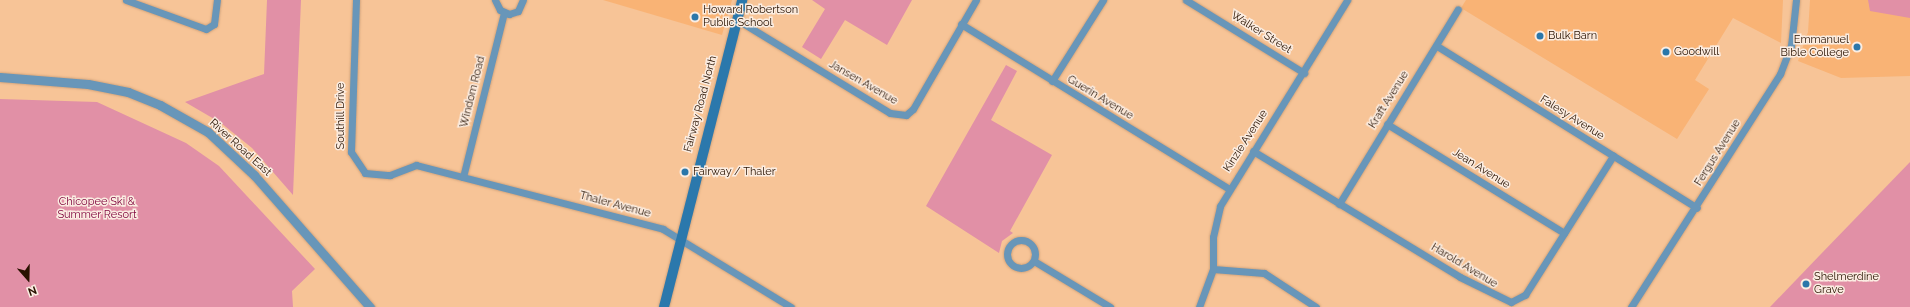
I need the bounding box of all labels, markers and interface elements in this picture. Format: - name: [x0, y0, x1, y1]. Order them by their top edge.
- place label: Howard Robertson Public School: [703, 4, 798, 30]
- street label: Walker Street: [1228, 9, 1294, 57]
- marker: Howard Robertson Public School: [690, 12, 700, 22]
- place label: Bulk Barn: [1548, 29, 1597, 43]
- marker: Bulk Barn: [1535, 31, 1545, 41]
- place label: Emmanuel Bible College: [1780, 34, 1849, 60]
- marker: Emmanuel Bible College: [1852, 42, 1862, 52]
- place label: Goodwill: [1674, 45, 1719, 59]
- marker: Goodwill: [1661, 47, 1671, 57]
- street label: Fairway Road North: [682, 54, 720, 154]
- street label: Windom Road: [458, 55, 488, 129]
- street label: Jansen Avenue: [826, 58, 900, 108]
- street label: Kraft Avenue: [1366, 69, 1412, 131]
- street label: Guerin Avenue: [1064, 73, 1136, 123]
- street label: Southill Drive: [334, 82, 348, 150]
- street label: Falesy Avenue: [1537, 93, 1607, 143]
- street label: Kinzie Avenue: [1221, 107, 1271, 175]
- street label: River Road East: [206, 117, 274, 179]
- street label: Fergus Avenue: [1692, 117, 1744, 189]
- street label: Jean Avenue: [1450, 146, 1512, 192]
- place label: Fairway / Thaler: [693, 165, 776, 179]
- marker: Fairway / Thaler: [680, 167, 690, 177]
- street label: Thaler Avenue: [578, 189, 652, 221]
- park label: Chicopee Ski & Summer Resort: [57, 196, 137, 222]
- street label: Harold Avenue: [1428, 241, 1500, 291]
- north arrow: [8, 259, 48, 299]
- place label: Shelmerdine Grave: [1814, 271, 1879, 297]
- marker: Shelmerdine Grave: [1801, 279, 1811, 289]
- text: N: [26, 283, 38, 298]

